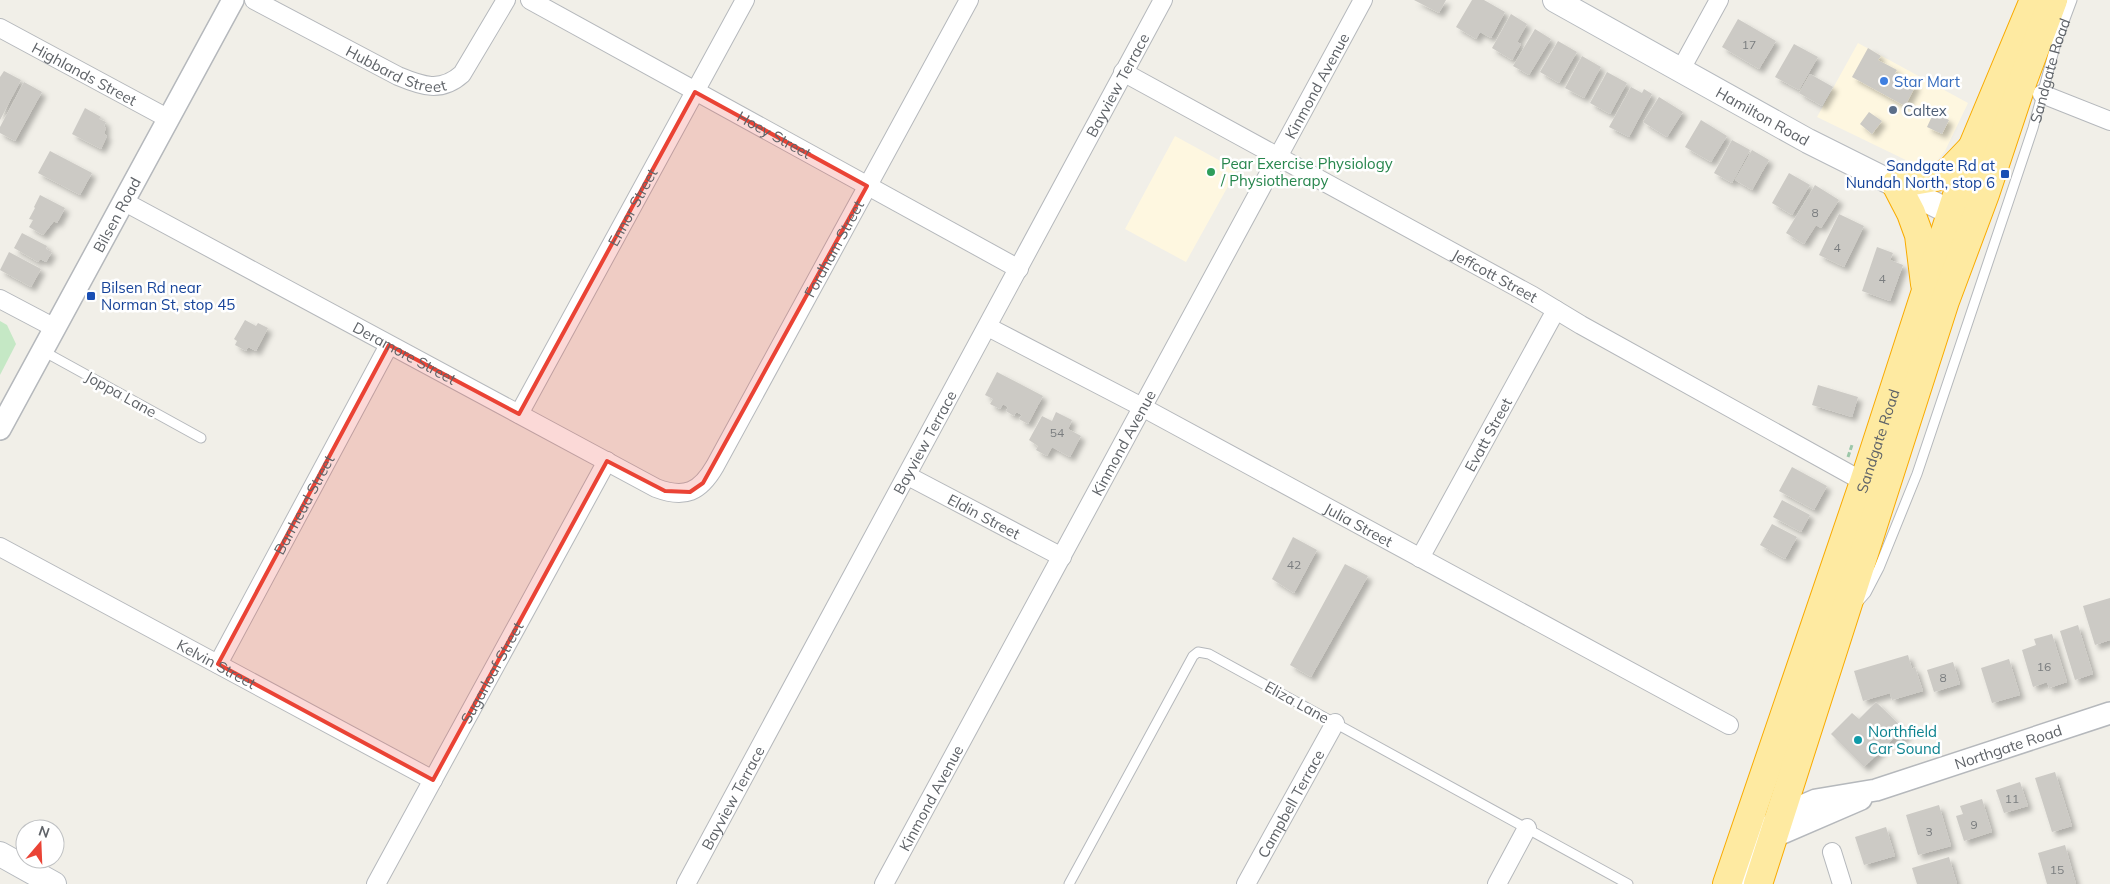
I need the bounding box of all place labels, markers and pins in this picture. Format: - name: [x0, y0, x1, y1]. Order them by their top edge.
- place label: Star Mart: [1894, 72, 1960, 91]
- marker: Star Mart: [1878, 75, 1890, 87]
- place label: Caltex: [1903, 101, 1947, 120]
- marker: Caltex: [1887, 104, 1899, 116]
- place label: Pear Exercise Physiology / Physiotherapy: [1220, 154, 1393, 190]
- place label: Sandgate Rd at Nundah North, stop 6: [1846, 156, 1995, 192]
- marker: Pear Exercise Physiology / Physiotherapy: [1205, 166, 1217, 178]
- marker: Sandgate Rd at Nundah North, stop 6: [1999, 168, 2011, 180]
- place label: Bilsen Rd near Norman St, stop 45: [101, 278, 235, 314]
- marker: Bilsen Rd near Norman St, stop 45: [85, 290, 97, 302]
- place label: Northfield Car Sound: [1868, 722, 1941, 758]
- marker: Northfield Car Sound: [1852, 734, 1864, 746]

